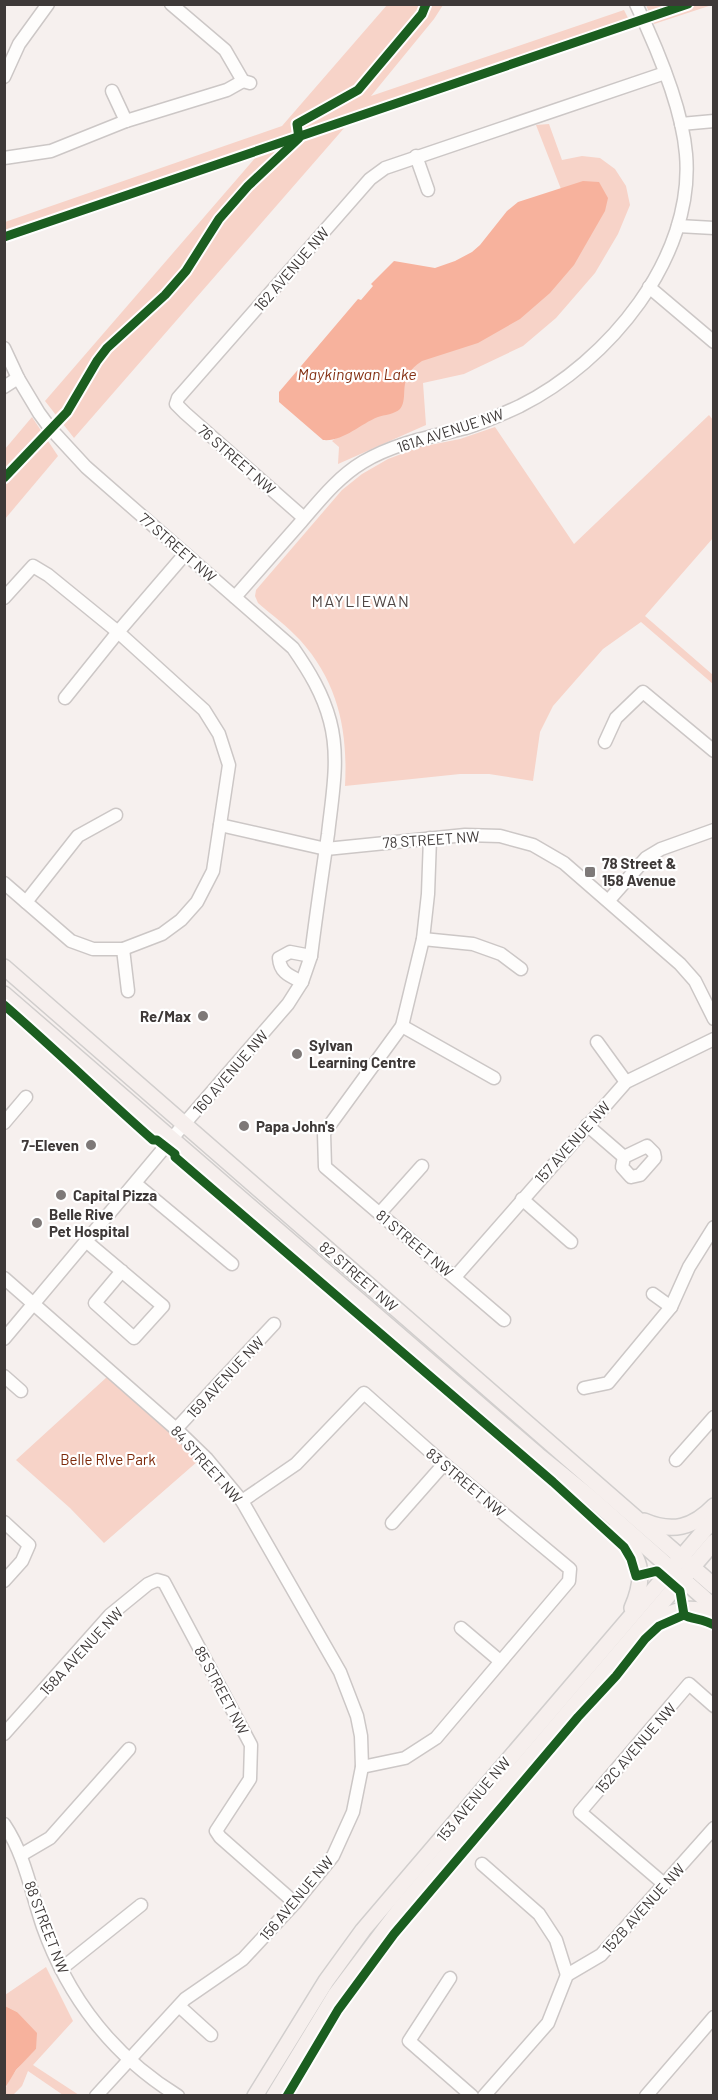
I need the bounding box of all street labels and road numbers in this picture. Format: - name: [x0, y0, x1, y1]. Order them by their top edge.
- street label: 162 AVENUE NW: [250, 223, 332, 315]
- street label: 161A AVENUE NW: [394, 404, 506, 456]
- street label: 76 STREET NW: [194, 420, 280, 498]
- street label: 77 STREET NW: [136, 509, 220, 585]
- street label: 78 STREET NW: [382, 827, 480, 851]
- street label: 160 AVENUE NW: [189, 1026, 271, 1118]
- street label: 157 AVENUE NW: [530, 1097, 614, 1187]
- street label: 81 STREET NW: [373, 1206, 457, 1280]
- street label: 82 STREET NW: [316, 1237, 402, 1315]
- street label: 159 AVENUE NW: [183, 1332, 267, 1422]
- street label: 84 STREET NW: [167, 1421, 247, 1507]
- street label: 83 STREET NW: [423, 1444, 509, 1520]
- street label: 158A AVENUE NW: [35, 1603, 127, 1699]
- street label: 85 STREET NW: [191, 1643, 253, 1737]
- street label: 152C AVENUE NW: [591, 1699, 679, 1797]
- street label: 153 AVENUE NW: [432, 1753, 514, 1845]
- street label: 156 AVENUE NW: [255, 1852, 337, 1944]
- street label: 152B AVENUE NW: [598, 1859, 688, 1957]
- street label: 88 STREET NW: [21, 1878, 73, 1976]

